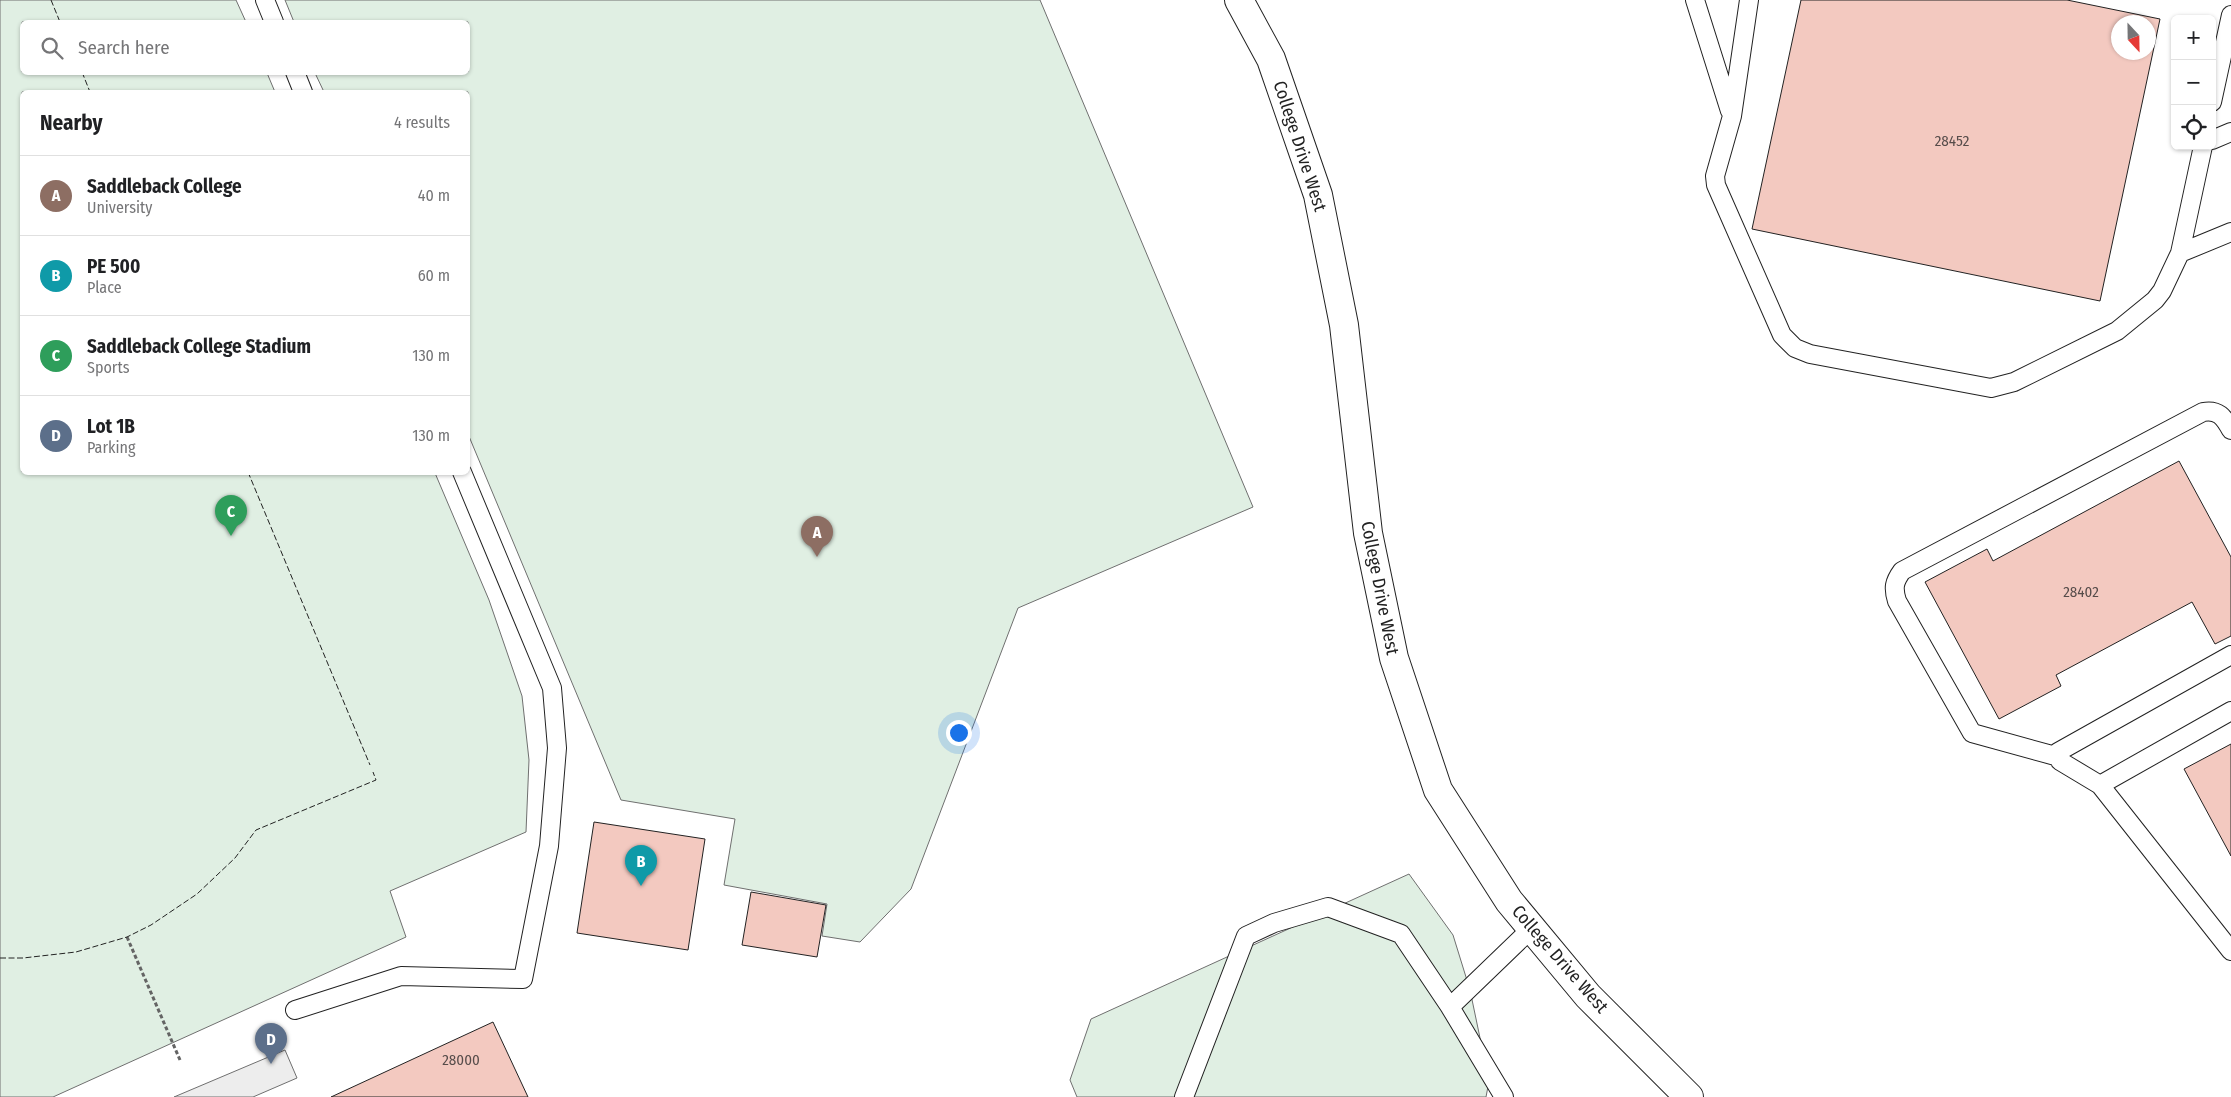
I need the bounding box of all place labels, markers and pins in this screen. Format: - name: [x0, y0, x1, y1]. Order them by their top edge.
- pin: C: [215, 495, 247, 536]
- pin: A: [801, 516, 833, 557]
- pin: B: [625, 845, 657, 886]
- pin: D: [255, 1023, 287, 1064]

